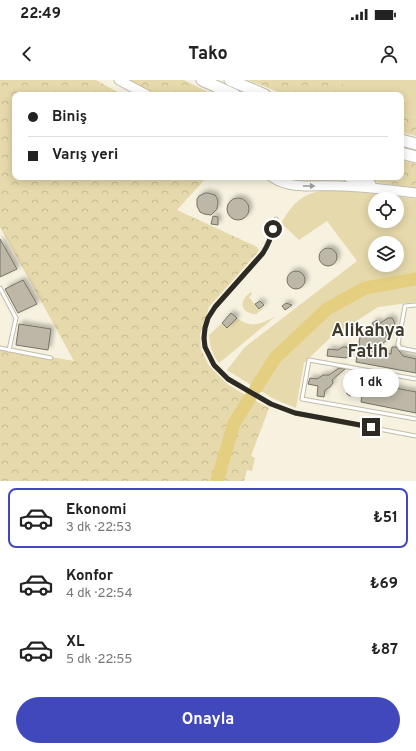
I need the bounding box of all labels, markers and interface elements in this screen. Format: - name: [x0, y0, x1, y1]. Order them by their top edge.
- text: 22:49: [20, 5, 61, 24]
- icon: back: [16, 43, 38, 65]
- text: Tako: [188, 43, 228, 66]
- icon: person: [378, 43, 400, 65]
- text: Biniş: [52, 108, 87, 127]
- text: Varış yeri: [52, 146, 118, 165]
- one-way arrow: [303, 183, 316, 189]
- map controls: [368, 192, 404, 272]
- button: locate: [368, 192, 404, 228]
- route start: [264, 220, 282, 238]
- button: layers: [368, 236, 404, 272]
- district label: Alikahya Fatih: [331, 320, 405, 364]
- callout: 1 dk: [343, 369, 399, 397]
- text: 1 dk: [359, 375, 383, 391]
- route end: [362, 418, 380, 436]
- icon: car: [18, 500, 54, 536]
- text: Ekonomi: [66, 501, 126, 520]
- text: ₺51: [373, 509, 398, 528]
- text: 3 dk · 22:53: [66, 520, 132, 536]
- icon: car: [18, 566, 54, 602]
- text: Konfor: [66, 567, 113, 586]
- text: ₺69: [370, 575, 398, 594]
- text: 4 dk · 22:54: [66, 586, 133, 602]
- icon: car: [18, 632, 54, 668]
- text: XL: [66, 633, 84, 652]
- text: ₺87: [371, 641, 398, 660]
- text: 5 dk · 22:55: [66, 652, 132, 668]
- button: Onayla: [16, 697, 400, 743]

